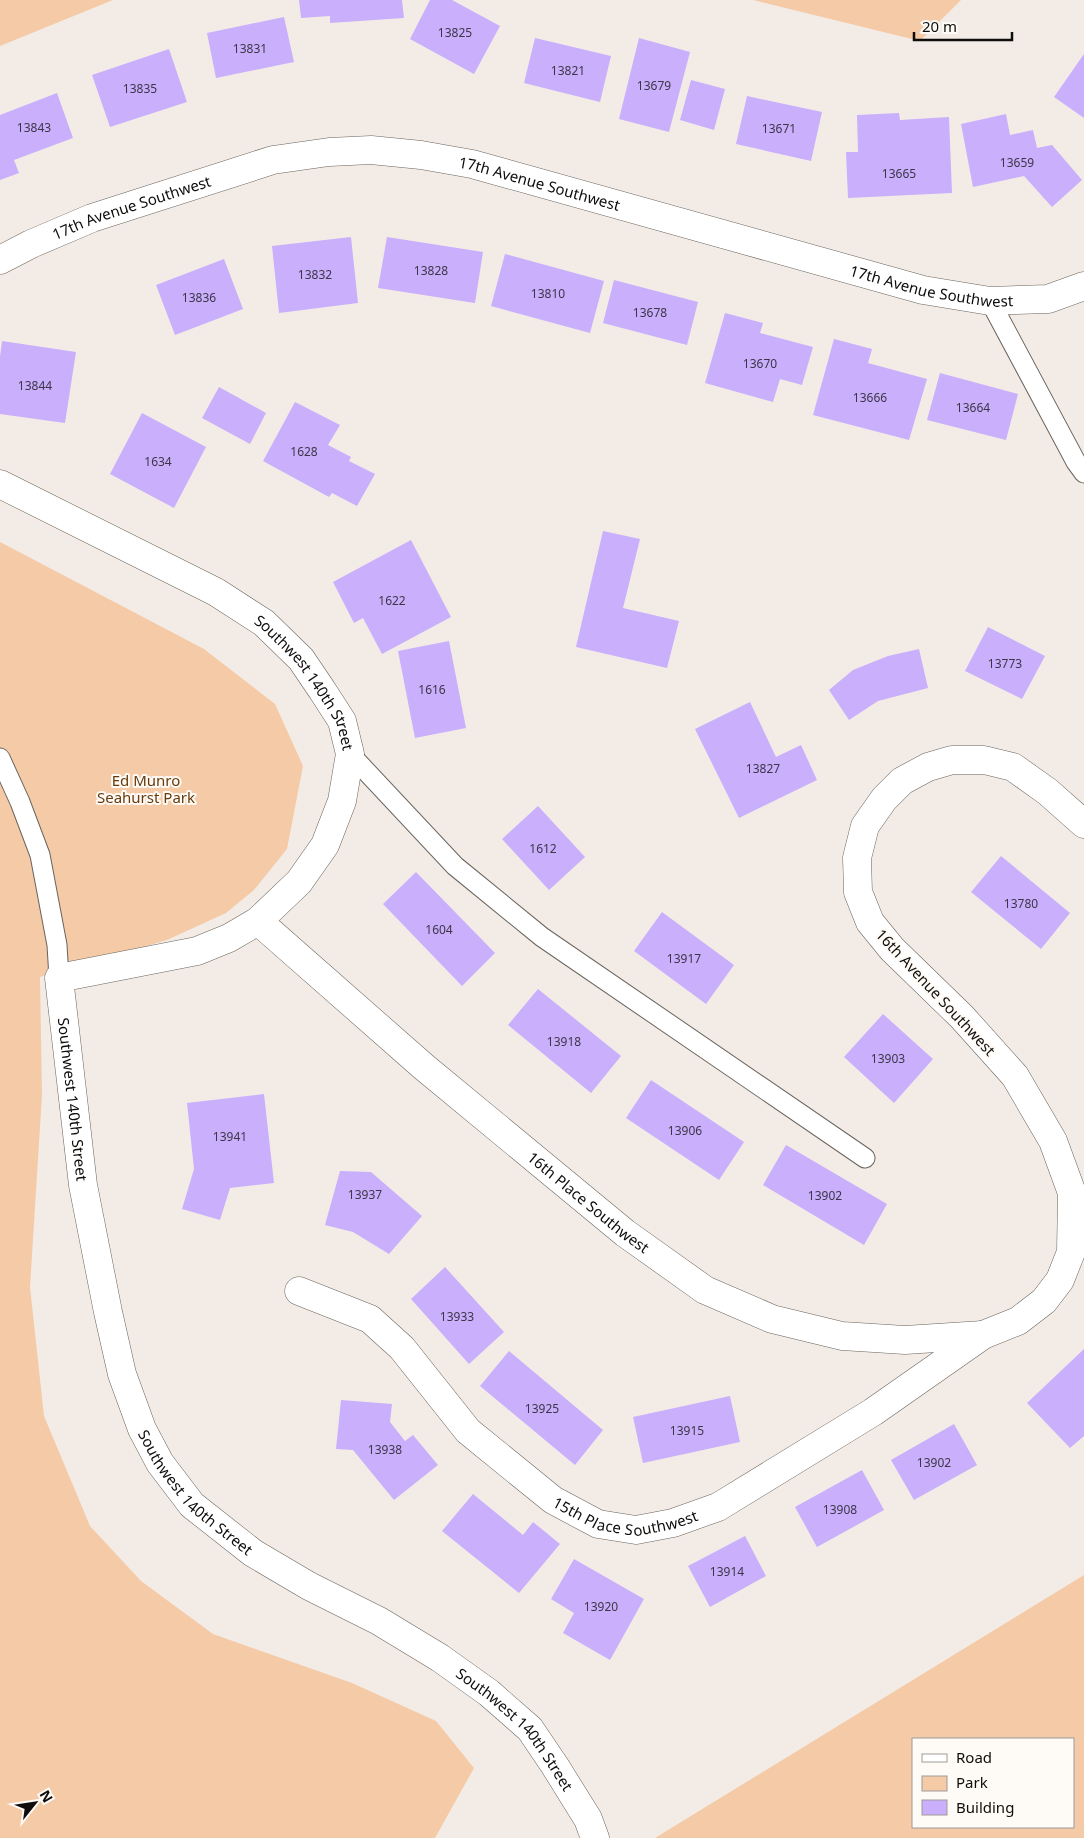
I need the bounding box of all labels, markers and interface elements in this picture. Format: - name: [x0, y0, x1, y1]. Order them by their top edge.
- scale bar: [914, 10, 1012, 42]
- text: 20 m: [922, 16, 957, 36]
- house number: 13825: [438, 24, 472, 41]
- house number: 13831: [233, 40, 267, 57]
- house number: 13821: [551, 62, 585, 79]
- house number: 13679: [637, 77, 671, 94]
- house number: 13835: [123, 80, 157, 97]
- house number: 13843: [17, 119, 51, 136]
- house number: 13671: [762, 120, 796, 137]
- street label: 17th Avenue Southwest: [457, 152, 623, 215]
- house number: 13659: [1000, 154, 1034, 171]
- house number: 13665: [882, 165, 916, 182]
- street label: 17th Avenue Southwest: [49, 170, 214, 244]
- street label: 17th Avenue Southwest: [848, 260, 1014, 311]
- house number: 13828: [414, 262, 448, 279]
- house number: 13832: [298, 266, 332, 283]
- house number: 13810: [531, 285, 565, 302]
- house number: 13836: [182, 289, 216, 306]
- house number: 13678: [633, 304, 667, 321]
- house number: 13670: [743, 355, 777, 372]
- house number: 13844: [18, 377, 52, 394]
- house number: 13666: [853, 389, 887, 406]
- house number: 13664: [956, 399, 990, 416]
- house number: 1628: [290, 443, 318, 460]
- house number: 1634: [144, 453, 172, 470]
- house number: 1622: [378, 592, 406, 609]
- street label: Southwest 140th Street: [251, 610, 359, 753]
- house number: 13773: [988, 655, 1022, 672]
- house number: 1616: [418, 681, 446, 698]
- house number: 13827: [746, 760, 780, 777]
- park label: Ed Munro Seahurst Park: [97, 770, 195, 807]
- house number: 1612: [529, 840, 557, 857]
- house number: 13780: [1004, 895, 1038, 912]
- house number: 1604: [425, 921, 453, 938]
- street label: 16th Avenue Southwest: [872, 924, 1000, 1060]
- house number: 13917: [667, 950, 701, 967]
- street label: Southwest 140th Street: [54, 1016, 93, 1183]
- house number: 13918: [547, 1033, 581, 1050]
- house number: 13903: [871, 1050, 905, 1067]
- house number: 13906: [668, 1122, 702, 1139]
- house number: 13941: [213, 1128, 247, 1145]
- street label: 16th Place Southwest: [524, 1147, 654, 1258]
- house number: 13937: [348, 1186, 382, 1203]
- house number: 13902: [808, 1187, 842, 1204]
- house number: 13933: [440, 1308, 474, 1325]
- house number: 13925: [525, 1400, 559, 1417]
- house number: 13915: [670, 1422, 704, 1439]
- street label: Southwest 140th Street: [134, 1426, 258, 1560]
- house number: 13938: [368, 1441, 402, 1458]
- house number: 13902: [917, 1454, 951, 1471]
- street label: 15th Place Southwest: [550, 1492, 701, 1540]
- house number: 13908: [823, 1501, 857, 1518]
- house number: 13914: [710, 1563, 744, 1580]
- house number: 13920: [584, 1598, 618, 1615]
- street label: Southwest 140th Street: [452, 1663, 578, 1795]
- legend: [912, 1738, 1074, 1828]
- text: Road: [956, 1747, 992, 1767]
- text: Park: [956, 1772, 988, 1792]
- north arrow: [10, 1778, 60, 1828]
- text: N: [36, 1787, 58, 1806]
- text: Building: [956, 1797, 1014, 1817]

